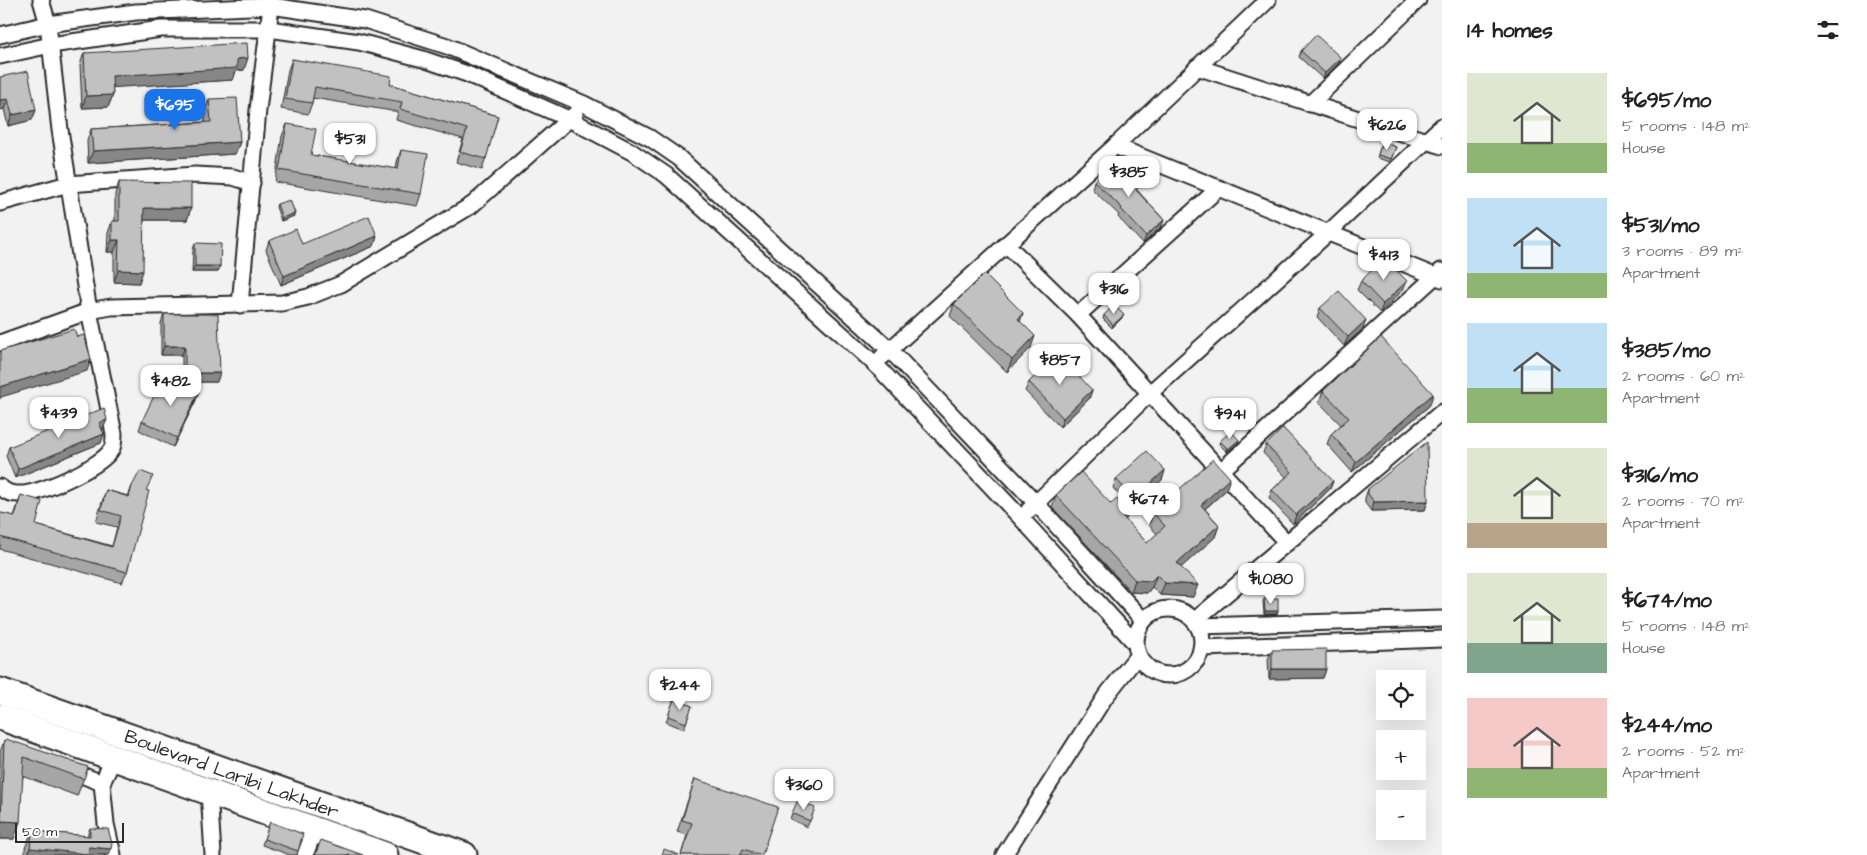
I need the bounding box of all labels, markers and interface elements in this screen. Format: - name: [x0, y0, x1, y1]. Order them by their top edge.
- text: 14 homes: [1467, 16, 1553, 45]
- icon: filters: [1814, 16, 1842, 44]
- text: $695/mo: [1622, 86, 1711, 115]
- pin: $695: [145, 88, 205, 131]
- icon: home: [1507, 93, 1567, 153]
- text: $695: [155, 94, 195, 116]
- pin: $626: [1357, 108, 1417, 151]
- text: $626: [1368, 114, 1406, 136]
- text: 5 rooms · 148 m²: [1622, 115, 1750, 137]
- pin: $531: [320, 122, 380, 165]
- text: $531: [335, 128, 365, 150]
- text: House: [1622, 137, 1666, 159]
- pin: $385: [1099, 156, 1159, 198]
- text: $385: [1110, 161, 1148, 183]
- text: $531/mo: [1622, 211, 1700, 240]
- icon: home: [1507, 218, 1567, 278]
- pin: $413: [1354, 238, 1414, 281]
- text: 3 rooms · 89 m²: [1622, 240, 1743, 262]
- text: $413: [1369, 244, 1399, 266]
- text: Apartment: [1622, 262, 1700, 284]
- pin: $316: [1084, 272, 1144, 315]
- text: $316: [1099, 278, 1129, 300]
- text: $385/mo: [1622, 336, 1711, 365]
- icon: home: [1507, 343, 1567, 403]
- pin: $857: [1030, 344, 1090, 386]
- text: $857: [1040, 349, 1080, 371]
- pin: $482: [141, 364, 201, 407]
- text: 2 rooms · 60 m²: [1622, 365, 1745, 387]
- text: $482: [151, 370, 191, 392]
- text: Apartment: [1622, 387, 1700, 409]
- pin: $439: [29, 396, 89, 439]
- pin: $941: [1200, 398, 1260, 440]
- text: $439: [40, 402, 78, 424]
- text: $941: [1215, 403, 1245, 425]
- text: $316/mo: [1622, 461, 1698, 490]
- icon: home: [1507, 468, 1567, 528]
- pin: $674: [1119, 482, 1179, 525]
- text: $674: [1129, 488, 1169, 510]
- text: 2 rooms · 70 m²: [1622, 490, 1745, 512]
- text: Apartment: [1622, 512, 1700, 534]
- pin: $1,080: [1230, 562, 1312, 605]
- text: $1,080: [1249, 568, 1293, 590]
- text: $674/mo: [1622, 586, 1712, 615]
- icon: home: [1507, 593, 1567, 653]
- text: 5 rooms · 148 m²: [1622, 615, 1750, 637]
- text: House: [1622, 637, 1666, 659]
- pin: $244: [650, 668, 710, 711]
- map controls: [1376, 670, 1426, 840]
- button: locate: [1376, 670, 1426, 720]
- text: $244: [660, 674, 700, 696]
- text: $244/mo: [1622, 711, 1712, 740]
- icon: home: [1507, 718, 1567, 778]
- street label: Boulevard Laribi Lakhder: [121, 723, 343, 826]
- button: +: [1376, 730, 1426, 780]
- text: 2 rooms · 52 m²: [1622, 740, 1745, 762]
- text: Apartment: [1622, 762, 1700, 784]
- pin: $360: [774, 768, 834, 811]
- text: $360: [785, 774, 823, 796]
- button: −: [1376, 790, 1426, 840]
- scale bar: [15, 820, 124, 843]
- text: 50 m: [22, 822, 57, 842]

